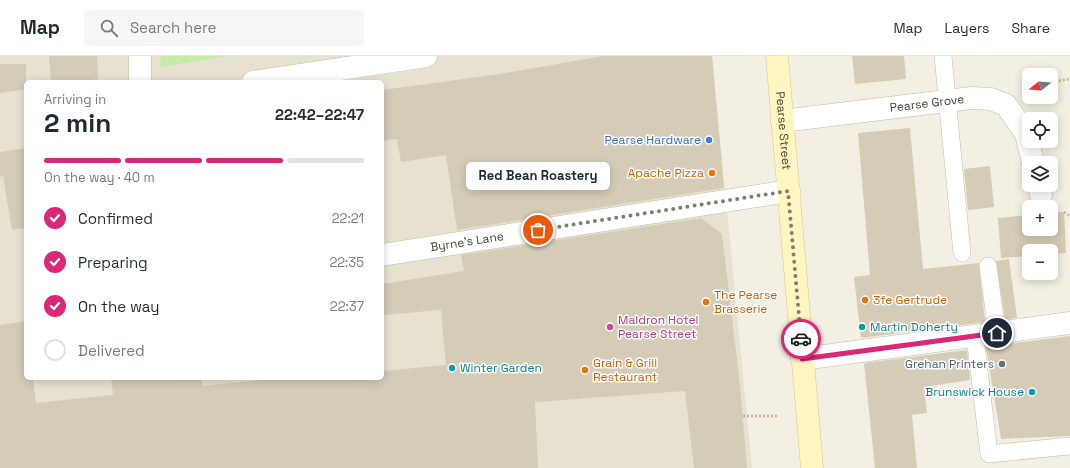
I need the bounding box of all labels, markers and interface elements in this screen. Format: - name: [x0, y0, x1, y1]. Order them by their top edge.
- search box: [84, 10, 364, 46]
- text: Map: [20, 15, 60, 40]
- icon: search: [98, 17, 120, 39]
- text: Search here: [130, 18, 216, 37]
- text: Map: [893, 19, 923, 37]
- text: Layers: [945, 19, 989, 37]
- text: Share: [1011, 19, 1050, 37]
- north arrow: [1022, 68, 1058, 104]
- map controls: [1022, 68, 1058, 280]
- text: Arriving in: [44, 91, 106, 108]
- street label: Pearse Street: [772, 91, 795, 171]
- street label: Pearse Grove: [889, 91, 965, 116]
- text: 22:42–22:47: [275, 105, 364, 124]
- text: 2 min: [44, 106, 111, 140]
- button: locate: [1022, 112, 1058, 148]
- place label: Pearse Hardware: [604, 132, 701, 148]
- marker: Pearse Hardware: [704, 135, 714, 145]
- button: layers: [1022, 156, 1058, 192]
- callout: Red Bean Roastery: [466, 162, 610, 190]
- place label: Apache Pizza: [628, 165, 704, 181]
- text: Red Bean Roastery: [479, 167, 597, 184]
- marker: Apache Pizza: [707, 168, 717, 178]
- text: On the way · 40 m: [44, 169, 155, 186]
- button: +: [1022, 200, 1058, 236]
- icon: check: [44, 207, 66, 229]
- text: Confirmed: [78, 209, 153, 228]
- text: 22:21: [332, 210, 364, 227]
- pin: [521, 213, 555, 247]
- icon: bag: [527, 219, 549, 241]
- street label: Byrne's Lane: [429, 228, 505, 255]
- button: −: [1022, 244, 1058, 280]
- icon: check: [44, 251, 66, 273]
- text: Preparing: [78, 253, 148, 272]
- text: 22:35: [329, 254, 364, 271]
- place label: The Pearse Brasserie: [714, 287, 777, 317]
- place label: 3fe Gertrude: [873, 292, 947, 308]
- icon: check: [44, 295, 66, 317]
- marker: 3fe Gertrude: [860, 295, 870, 305]
- text: On the way: [78, 297, 159, 316]
- marker: The Pearse Brasserie: [701, 297, 711, 307]
- text: 22:37: [330, 298, 364, 315]
- place label: Maldron Hotel Pearse Street: [618, 312, 699, 342]
- pin: [980, 316, 1014, 350]
- courier: [781, 319, 821, 359]
- place label: Martin Doherty: [870, 319, 958, 335]
- marker: Maldron Hotel Pearse Street: [605, 322, 615, 332]
- marker: Martin Doherty: [857, 322, 867, 332]
- icon: home: [986, 322, 1008, 344]
- icon: car: [790, 328, 812, 350]
- text: Delivered: [78, 341, 145, 360]
- place label: Grain & Grill Restaurant: [593, 355, 657, 385]
- place label: Grehan Printers: [905, 356, 994, 372]
- marker: Grehan Printers: [997, 359, 1007, 369]
- place label: Winter Garden: [460, 360, 542, 376]
- marker: Winter Garden: [447, 363, 457, 373]
- marker: Grain & Grill Restaurant: [580, 365, 590, 375]
- place label: Brunswick House: [925, 384, 1024, 400]
- marker: Brunswick House: [1027, 387, 1037, 397]

